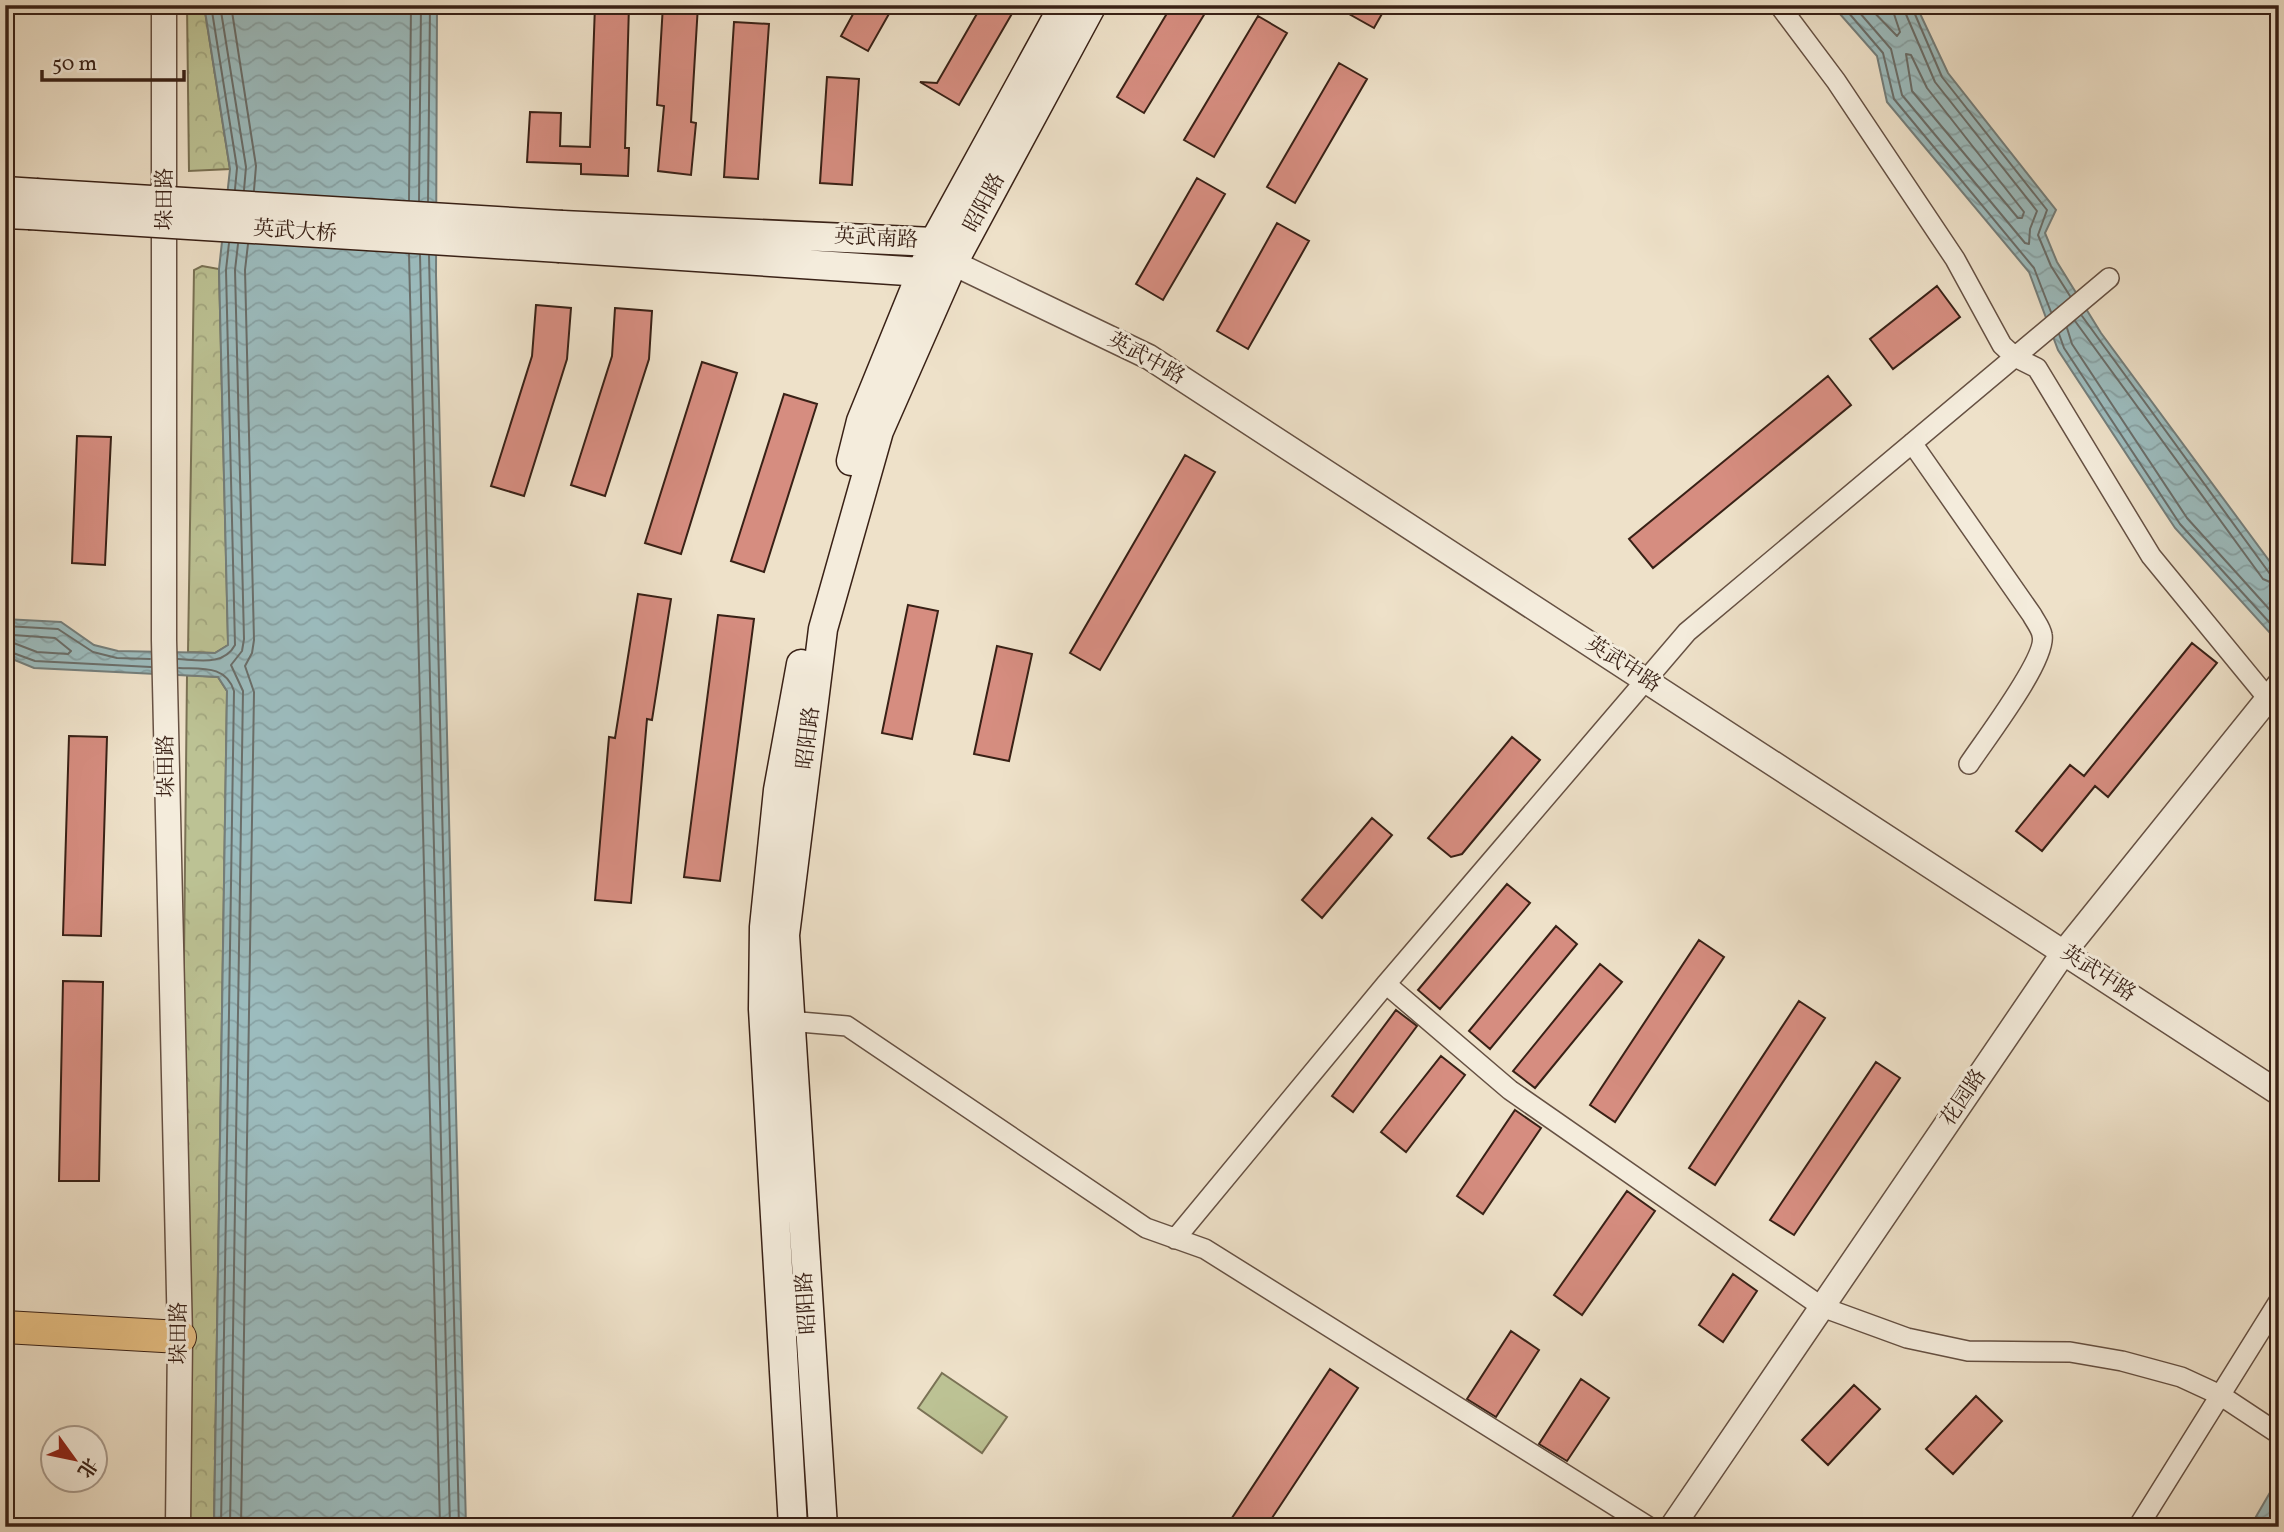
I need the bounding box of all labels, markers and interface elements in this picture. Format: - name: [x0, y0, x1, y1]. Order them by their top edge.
- scale bar: [42, 38, 184, 82]
- text: 50 m: [52, 50, 97, 79]
- street label: 垛田路: [151, 168, 180, 231]
- street label: 昭阳路: [957, 168, 1013, 238]
- street label: 英武大桥: [252, 215, 338, 249]
- street label: 英武南路: [833, 222, 919, 256]
- street label: 英武中路: [1102, 326, 1190, 392]
- street label: 英武中路: [1580, 630, 1666, 700]
- street label: 昭阳路: [791, 705, 827, 771]
- street label: 垛田路: [152, 734, 182, 798]
- street label: 英武中路: [2055, 939, 2141, 1009]
- street label: 花园路: [1934, 1064, 1994, 1132]
- street label: 昭阳路: [790, 1271, 824, 1335]
- street label: 垛田路: [165, 1302, 194, 1365]
- north arrow: [38, 1424, 108, 1494]
- text: 北: [70, 1452, 103, 1482]

